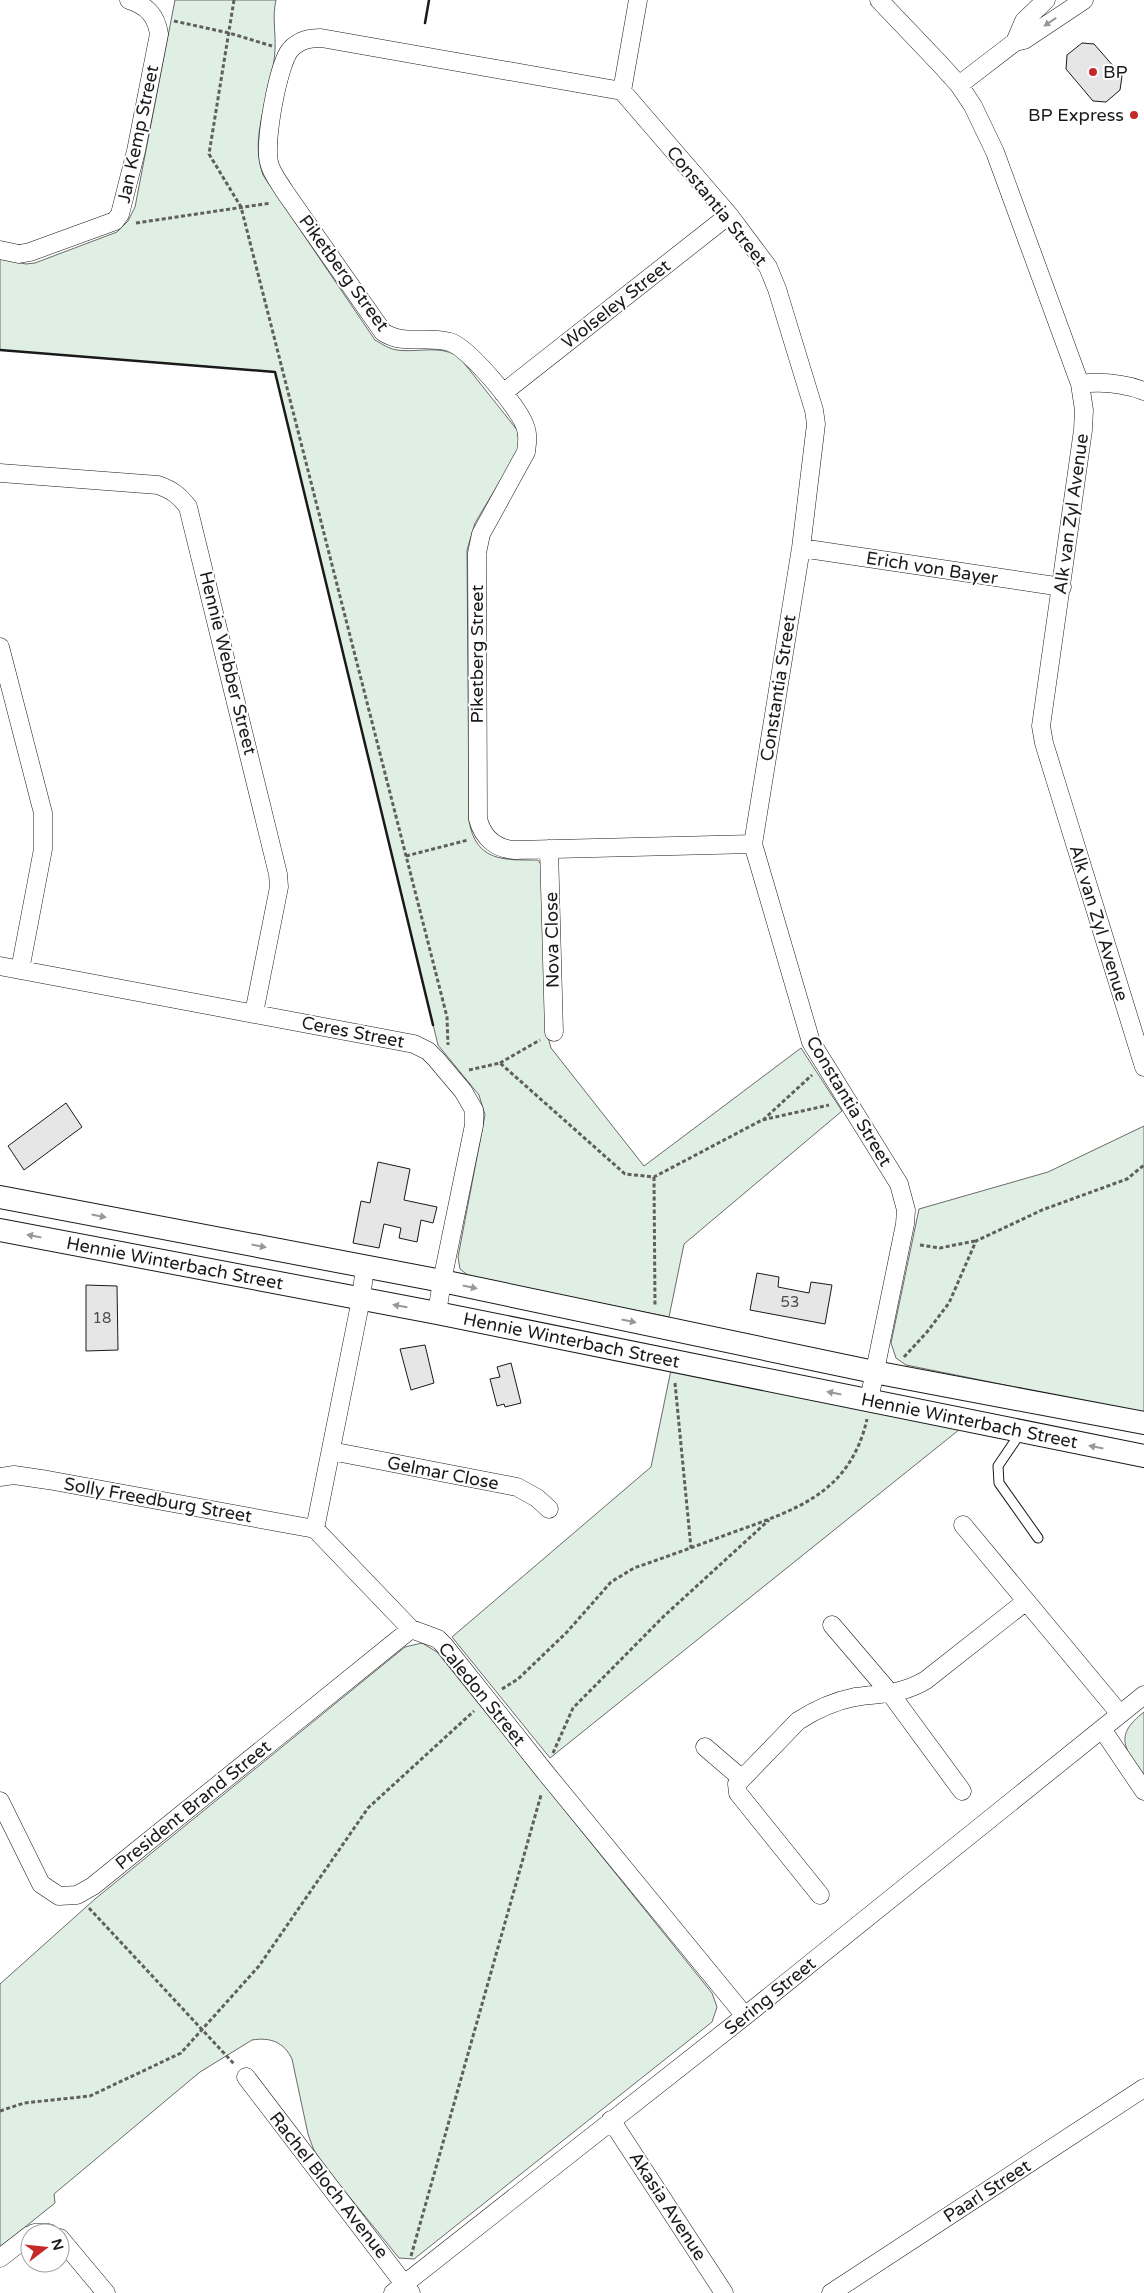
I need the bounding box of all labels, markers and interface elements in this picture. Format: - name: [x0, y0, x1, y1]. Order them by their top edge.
- one-way arrow: [1044, 18, 1057, 27]
- place label: BP: [1103, 61, 1128, 83]
- street label: Jan Kemp Street: [113, 63, 163, 205]
- marker: BP: [1087, 66, 1099, 78]
- place label: BP Express: [1028, 104, 1124, 126]
- marker: BP Express: [1128, 109, 1140, 121]
- street label: Constantia Street: [662, 142, 772, 271]
- street label: Piketberg Street: [294, 210, 394, 336]
- street label: Wolseley Street: [557, 255, 675, 353]
- street label: Alk van Zyl Avenue: [1049, 432, 1093, 596]
- street label: Erich von Bayer: [865, 547, 1000, 589]
- street label: Hennie Webber Street: [195, 569, 261, 757]
- street label: Piketberg Street: [466, 584, 488, 723]
- street label: Constantia Street: [756, 613, 800, 763]
- street label: Alk van Zyl Avenue: [1065, 842, 1133, 1004]
- street label: Nova Close: [540, 892, 564, 988]
- street label: Ceres Street: [300, 1011, 406, 1053]
- street label: Constantia Street: [801, 1032, 897, 1170]
- one-way arrow: [92, 1212, 107, 1220]
- one-way arrow: [26, 1232, 42, 1240]
- street label: Hennie Winterbach Street: [65, 1232, 285, 1295]
- one-way arrow: [252, 1243, 268, 1251]
- one-way arrow: [463, 1283, 478, 1291]
- house number: 53: [781, 1293, 799, 1311]
- one-way arrow: [392, 1302, 408, 1310]
- street label: Hennie Winterbach Street: [461, 1308, 682, 1373]
- house number: 18: [93, 1309, 111, 1327]
- one-way arrow: [622, 1317, 638, 1325]
- street label: Hennie Winterbach Street: [859, 1388, 1080, 1453]
- one-way arrow: [826, 1389, 842, 1397]
- one-way arrow: [1088, 1442, 1104, 1450]
- street label: Gelmar Close: [385, 1451, 501, 1495]
- street label: Solly Freedburg Street: [62, 1473, 254, 1527]
- street label: Caledon Street: [434, 1638, 530, 1750]
- street label: President Brand Street: [111, 1735, 275, 1874]
- street label: Sering Street: [720, 1952, 820, 2040]
- street label: Rachel Bloch Avenue: [265, 2107, 393, 2263]
- street label: Akasia Avenue: [625, 2147, 711, 2265]
- street label: Paarl Street: [939, 2155, 1035, 2227]
- north arrow: [20, 2223, 70, 2273]
- text: N: [47, 2237, 67, 2252]

